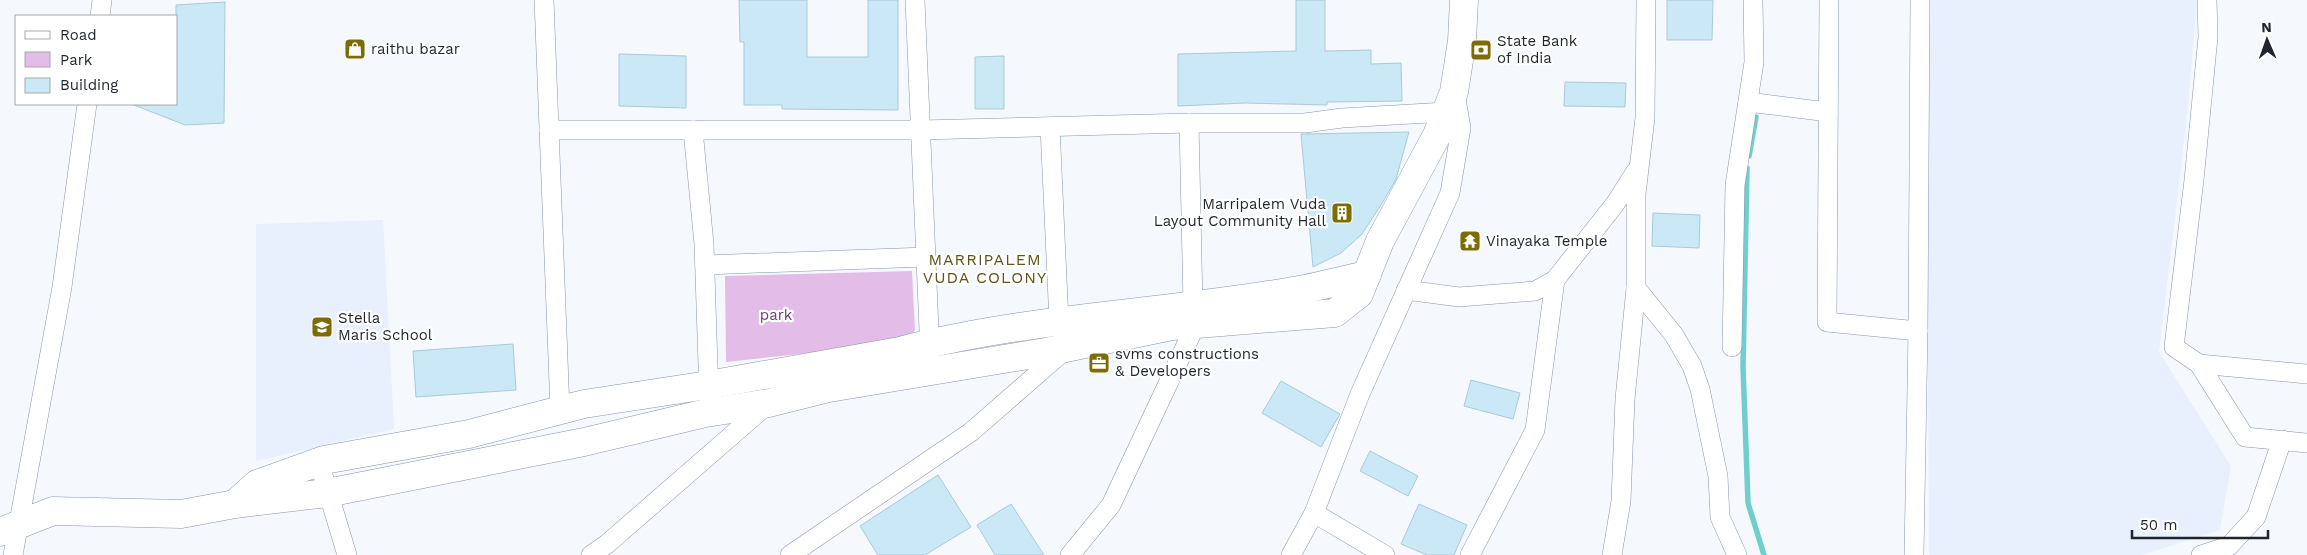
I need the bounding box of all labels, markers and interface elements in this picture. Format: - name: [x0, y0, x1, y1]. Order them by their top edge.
- legend: [15, 15, 178, 105]
- north arrow: [2242, 15, 2292, 65]
- text: N: [2261, 19, 2272, 35]
- text: Road: [60, 26, 97, 44]
- place label: State Bank of India: [1497, 32, 1578, 67]
- shop icon: raithu bazar: [343, 37, 367, 61]
- bank icon: State Bank of India: [1469, 38, 1493, 62]
- place label: raithu bazar: [371, 40, 460, 58]
- text: Park: [60, 51, 93, 69]
- text: Building: [60, 76, 118, 94]
- place label: Marripalem Vuda Layout Community Hall: [1154, 195, 1327, 230]
- building icon: Marripalem Vuda Layout Community Hall: [1330, 201, 1354, 225]
- temple icon: Vinayaka Temple: [1458, 229, 1482, 253]
- place label: Vinayaka Temple: [1486, 232, 1607, 250]
- district label: MARRIPALEM VUDA COLONY: [923, 250, 1047, 287]
- park label: park: [760, 306, 793, 324]
- place label: Stella Maris School: [338, 309, 433, 344]
- school or university icon: Stella Maris School: [310, 315, 334, 339]
- place label: svms constructions & Developers: [1115, 345, 1259, 380]
- office icon: svms constructions & Developers: [1087, 351, 1111, 375]
- scale bar: [2132, 508, 2268, 540]
- text: 50 m: [2140, 516, 2177, 534]

